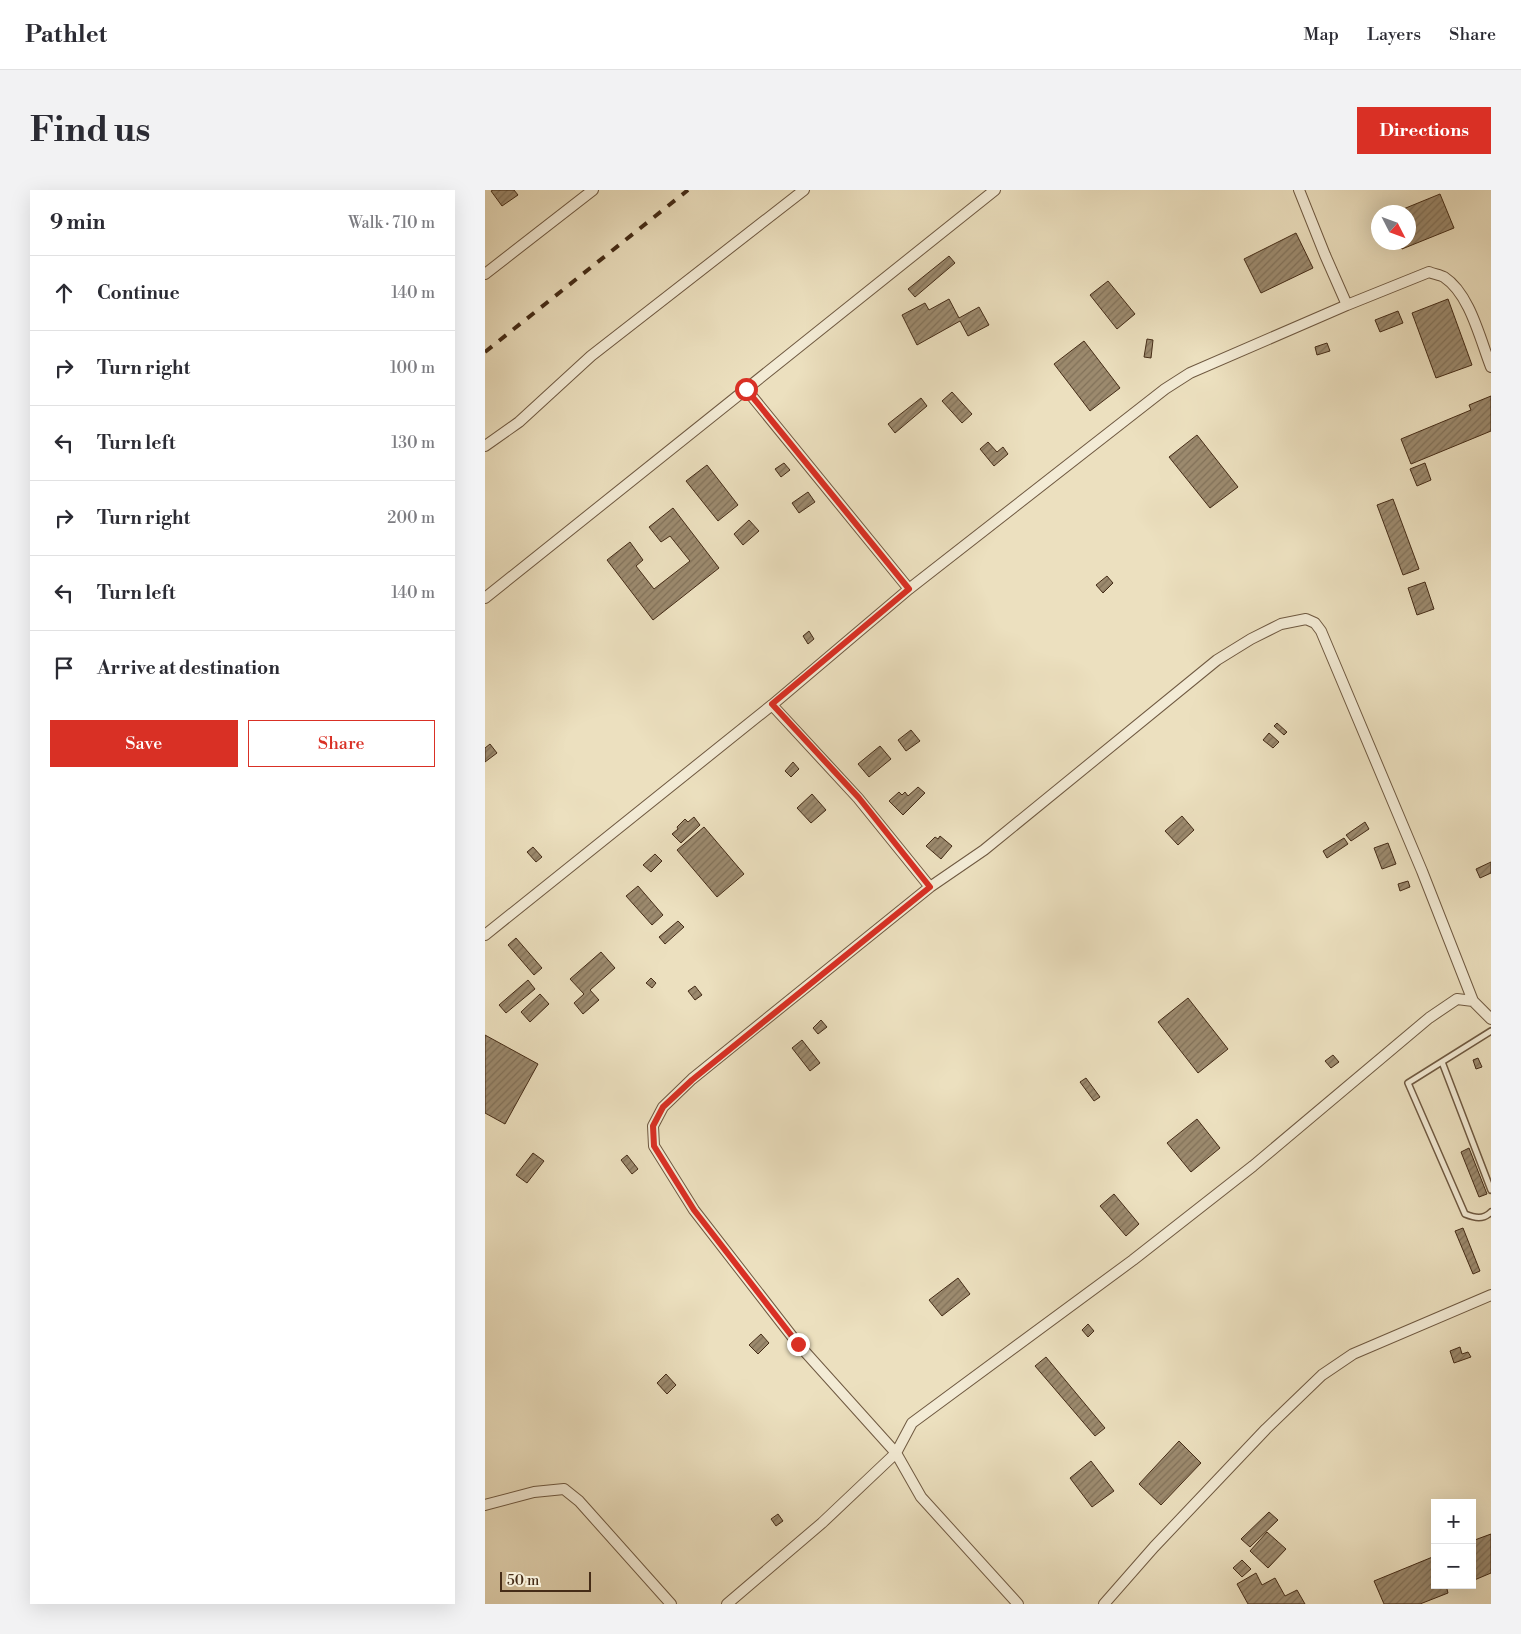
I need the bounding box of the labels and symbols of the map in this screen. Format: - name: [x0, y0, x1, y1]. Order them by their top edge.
- north arrow: [1371, 205, 1416, 250]
- route start: [735, 378, 758, 401]
- route end: [787, 1333, 810, 1356]
- scale bar: [500, 1569, 591, 1592]

